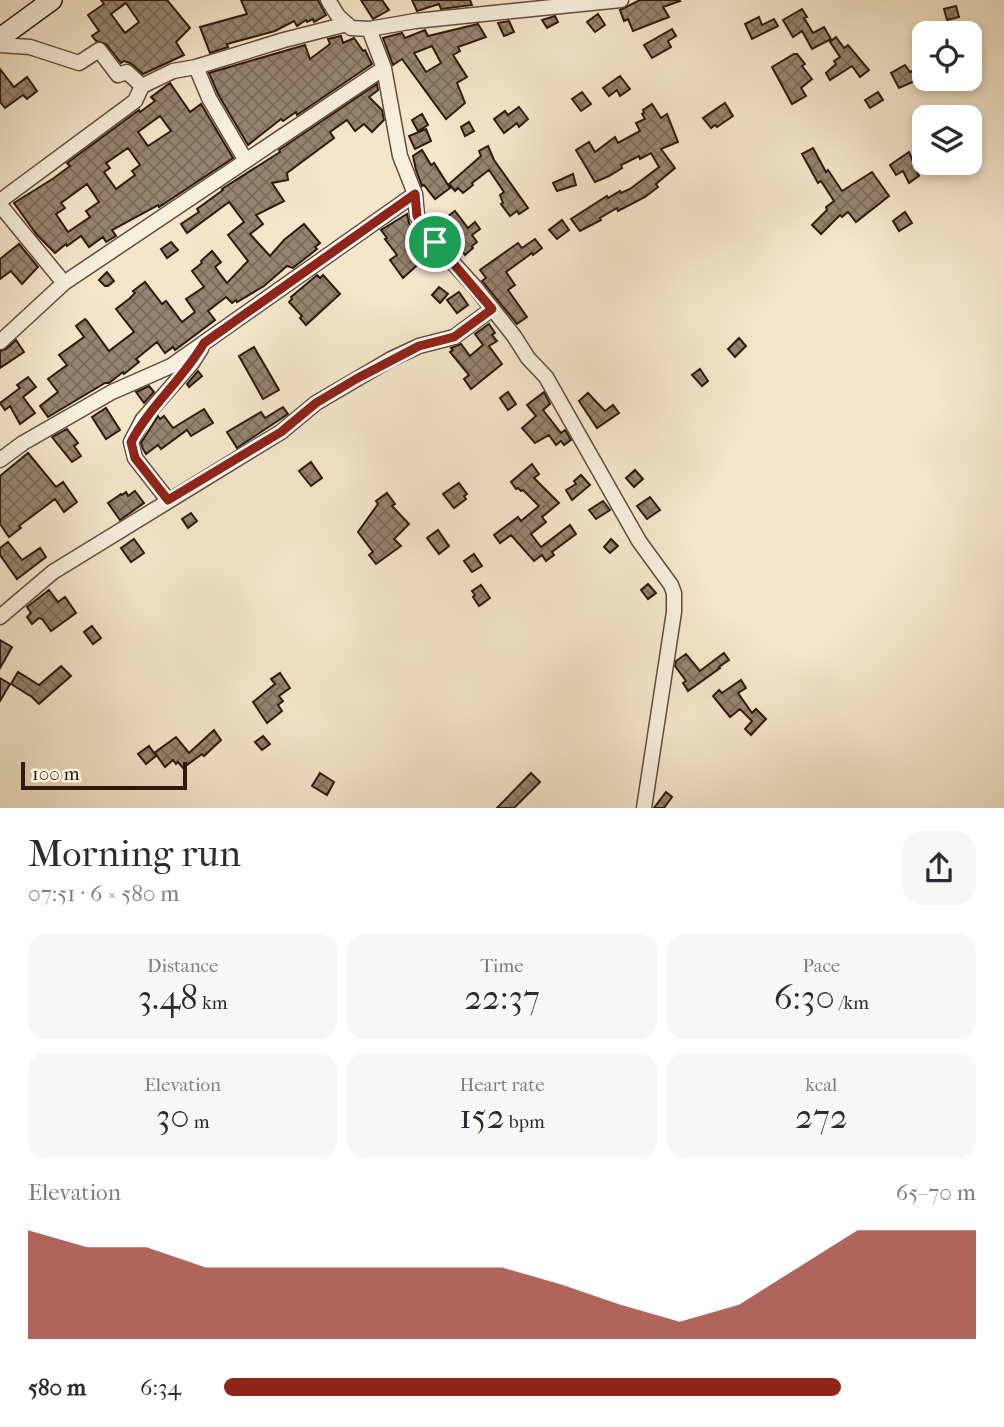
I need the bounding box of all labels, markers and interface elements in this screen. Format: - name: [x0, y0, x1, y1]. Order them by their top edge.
- map controls: [912, 21, 982, 175]
- button: locate: [912, 21, 982, 91]
- button: layers: [912, 105, 982, 175]
- pin: [405, 212, 465, 272]
- icon: arrive: [416, 223, 454, 261]
- scale bar: [21, 758, 187, 790]
- text: 100 m: [32, 763, 80, 785]
- text: Morning run: [28, 831, 241, 876]
- button: share: [902, 831, 976, 905]
- text: 07:51 · 6 × 580 m: [28, 880, 179, 907]
- text: Distance: [147, 955, 218, 977]
- text: Time: [480, 955, 524, 977]
- text: Pace: [802, 955, 840, 977]
- text: 3.48: [138, 977, 198, 1018]
- text: 22:37: [464, 977, 540, 1018]
- text: 6:30: [774, 977, 835, 1018]
- text: km: [198, 992, 228, 1014]
- text: /km: [835, 992, 869, 1014]
- text: Elevation: [144, 1074, 221, 1096]
- text: Heart rate: [459, 1074, 545, 1096]
- text: kcal: [805, 1074, 837, 1096]
- text: 30: [156, 1096, 190, 1137]
- text: 152: [459, 1096, 505, 1137]
- text: 272: [795, 1096, 848, 1137]
- text: m: [190, 1111, 209, 1133]
- text: bpm: [505, 1111, 545, 1133]
- text: Elevation: [28, 1179, 121, 1206]
- text: 65–70 m: [896, 1179, 976, 1206]
- text: 580 m: [28, 1374, 86, 1401]
- text: 6:34: [140, 1374, 181, 1401]

